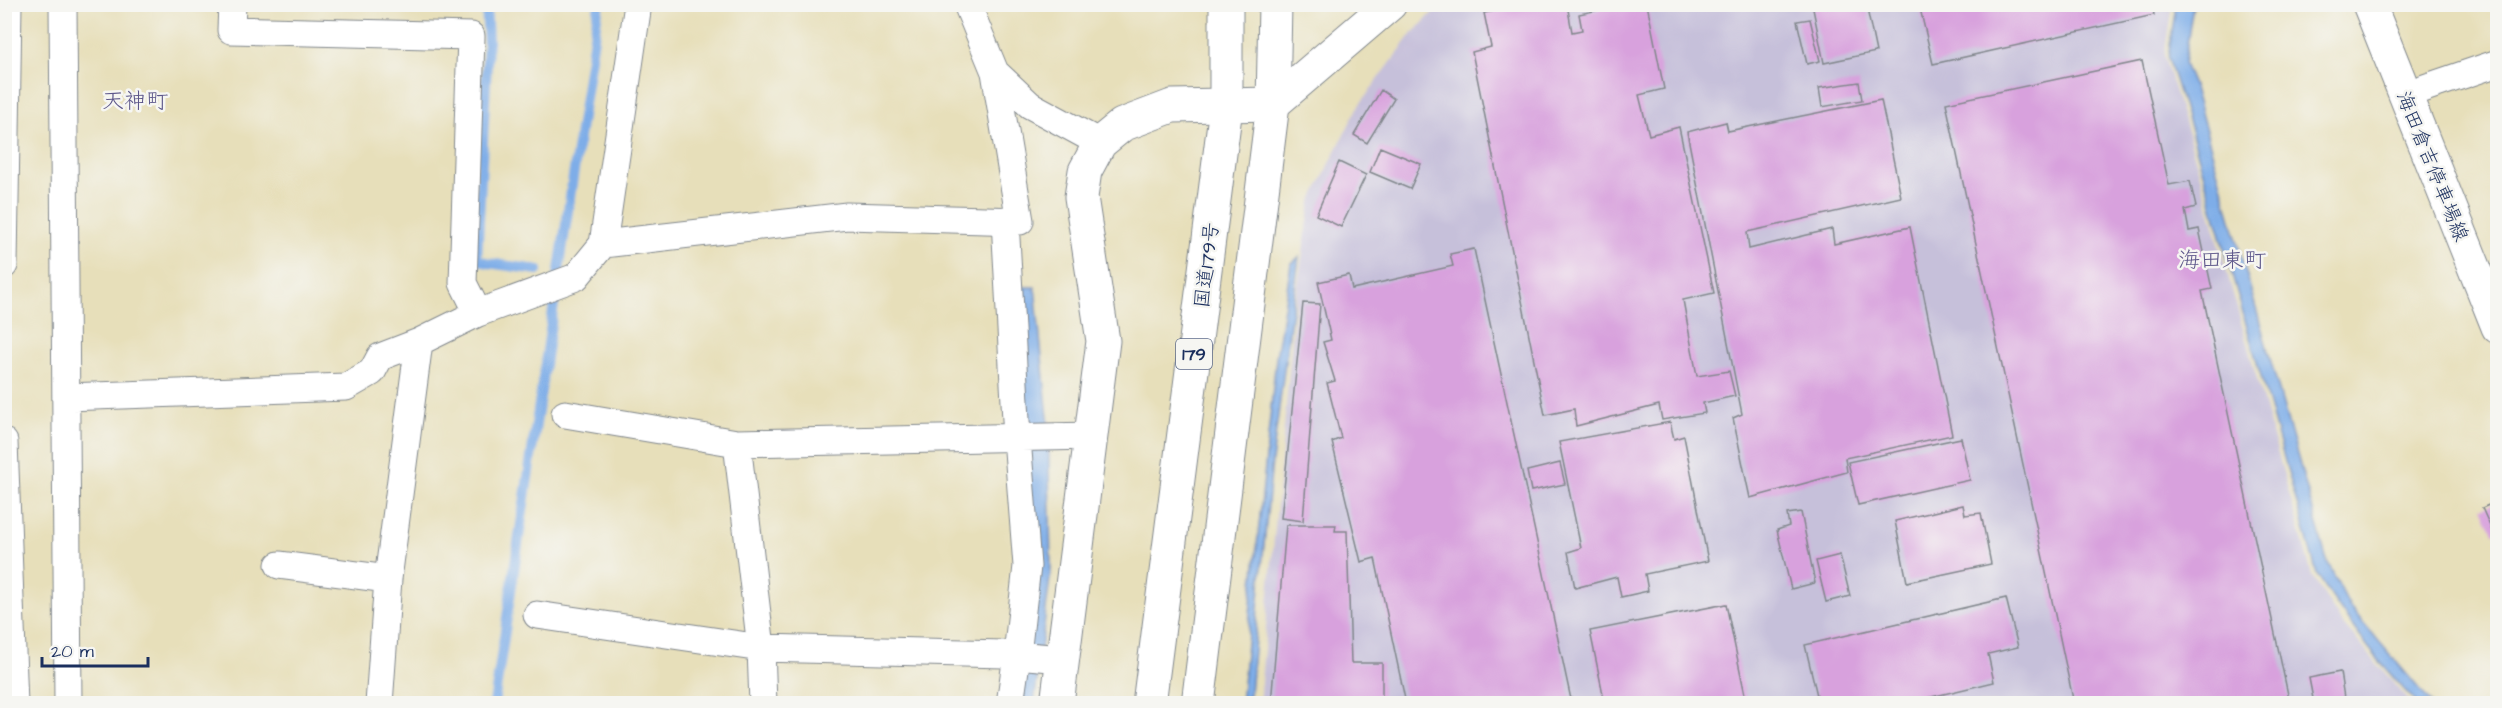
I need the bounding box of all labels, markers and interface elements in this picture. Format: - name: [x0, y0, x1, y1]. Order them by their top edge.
- district label: 天神町: [102, 86, 168, 117]
- street label: 海田倉吉停車場線: [2389, 87, 2475, 246]
- street label: 国道179号: [1188, 221, 1226, 310]
- district label: 海田東町: [2178, 245, 2266, 276]
- road number: 179: [1176, 339, 1212, 369]
- scale bar: [42, 630, 148, 668]
- text: 20 m: [51, 639, 94, 664]

